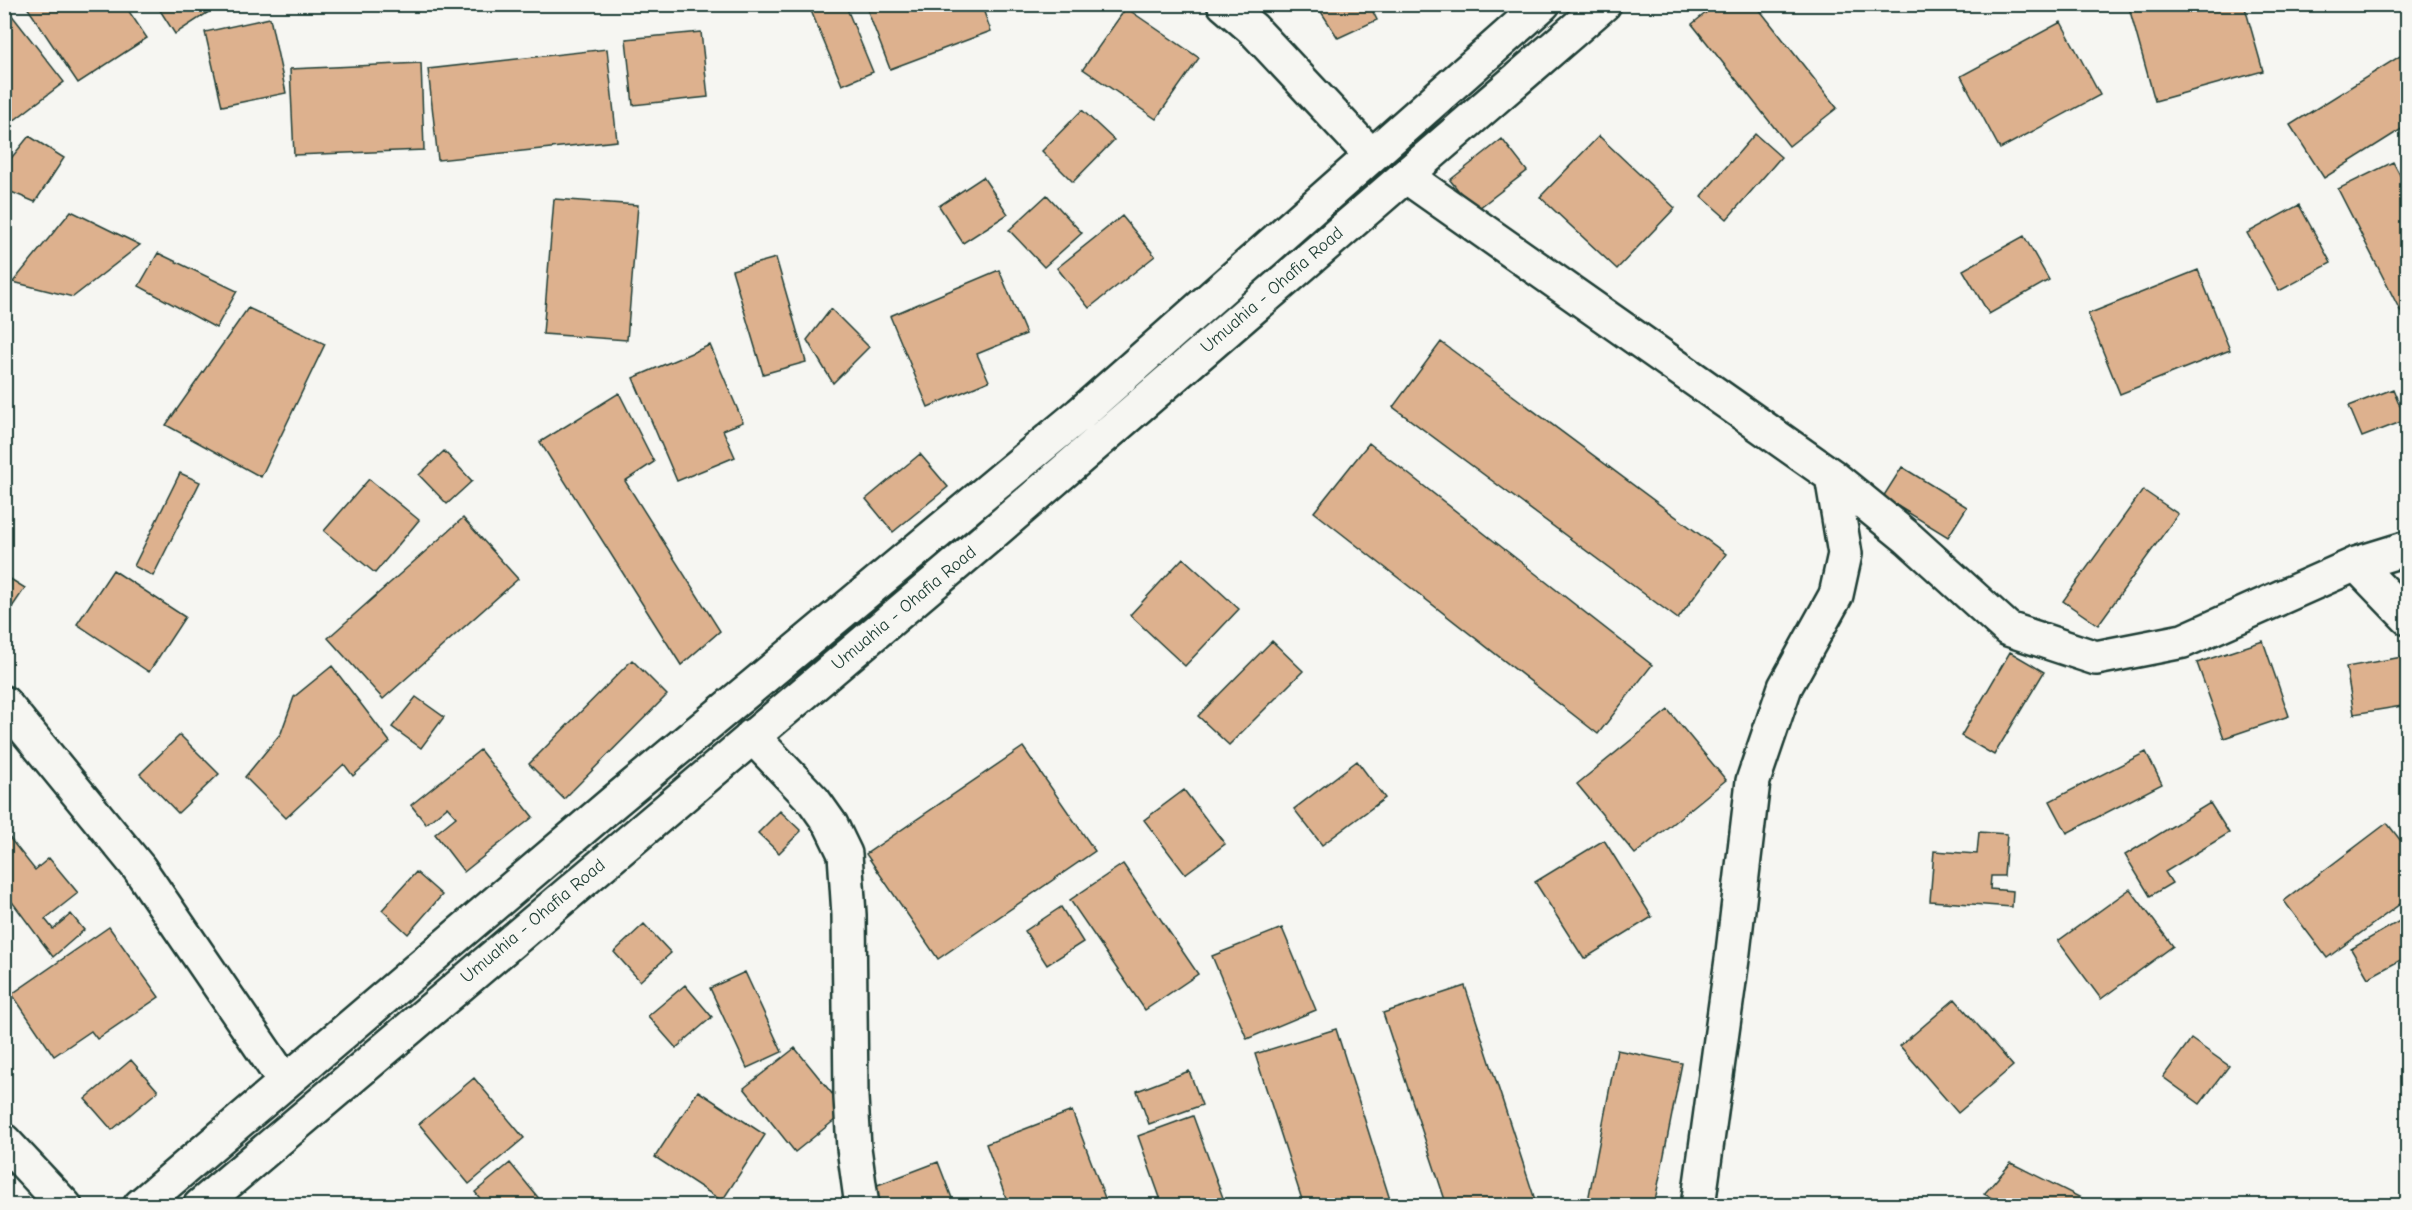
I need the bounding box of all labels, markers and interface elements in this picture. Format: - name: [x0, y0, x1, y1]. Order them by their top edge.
- street label: Umuahia - Ohafia Road: [1196, 222, 1348, 358]
- street label: Umuahia - Ohafia Road: [828, 542, 980, 674]
- street label: Umuahia - Ohafia Road: [457, 855, 609, 987]

